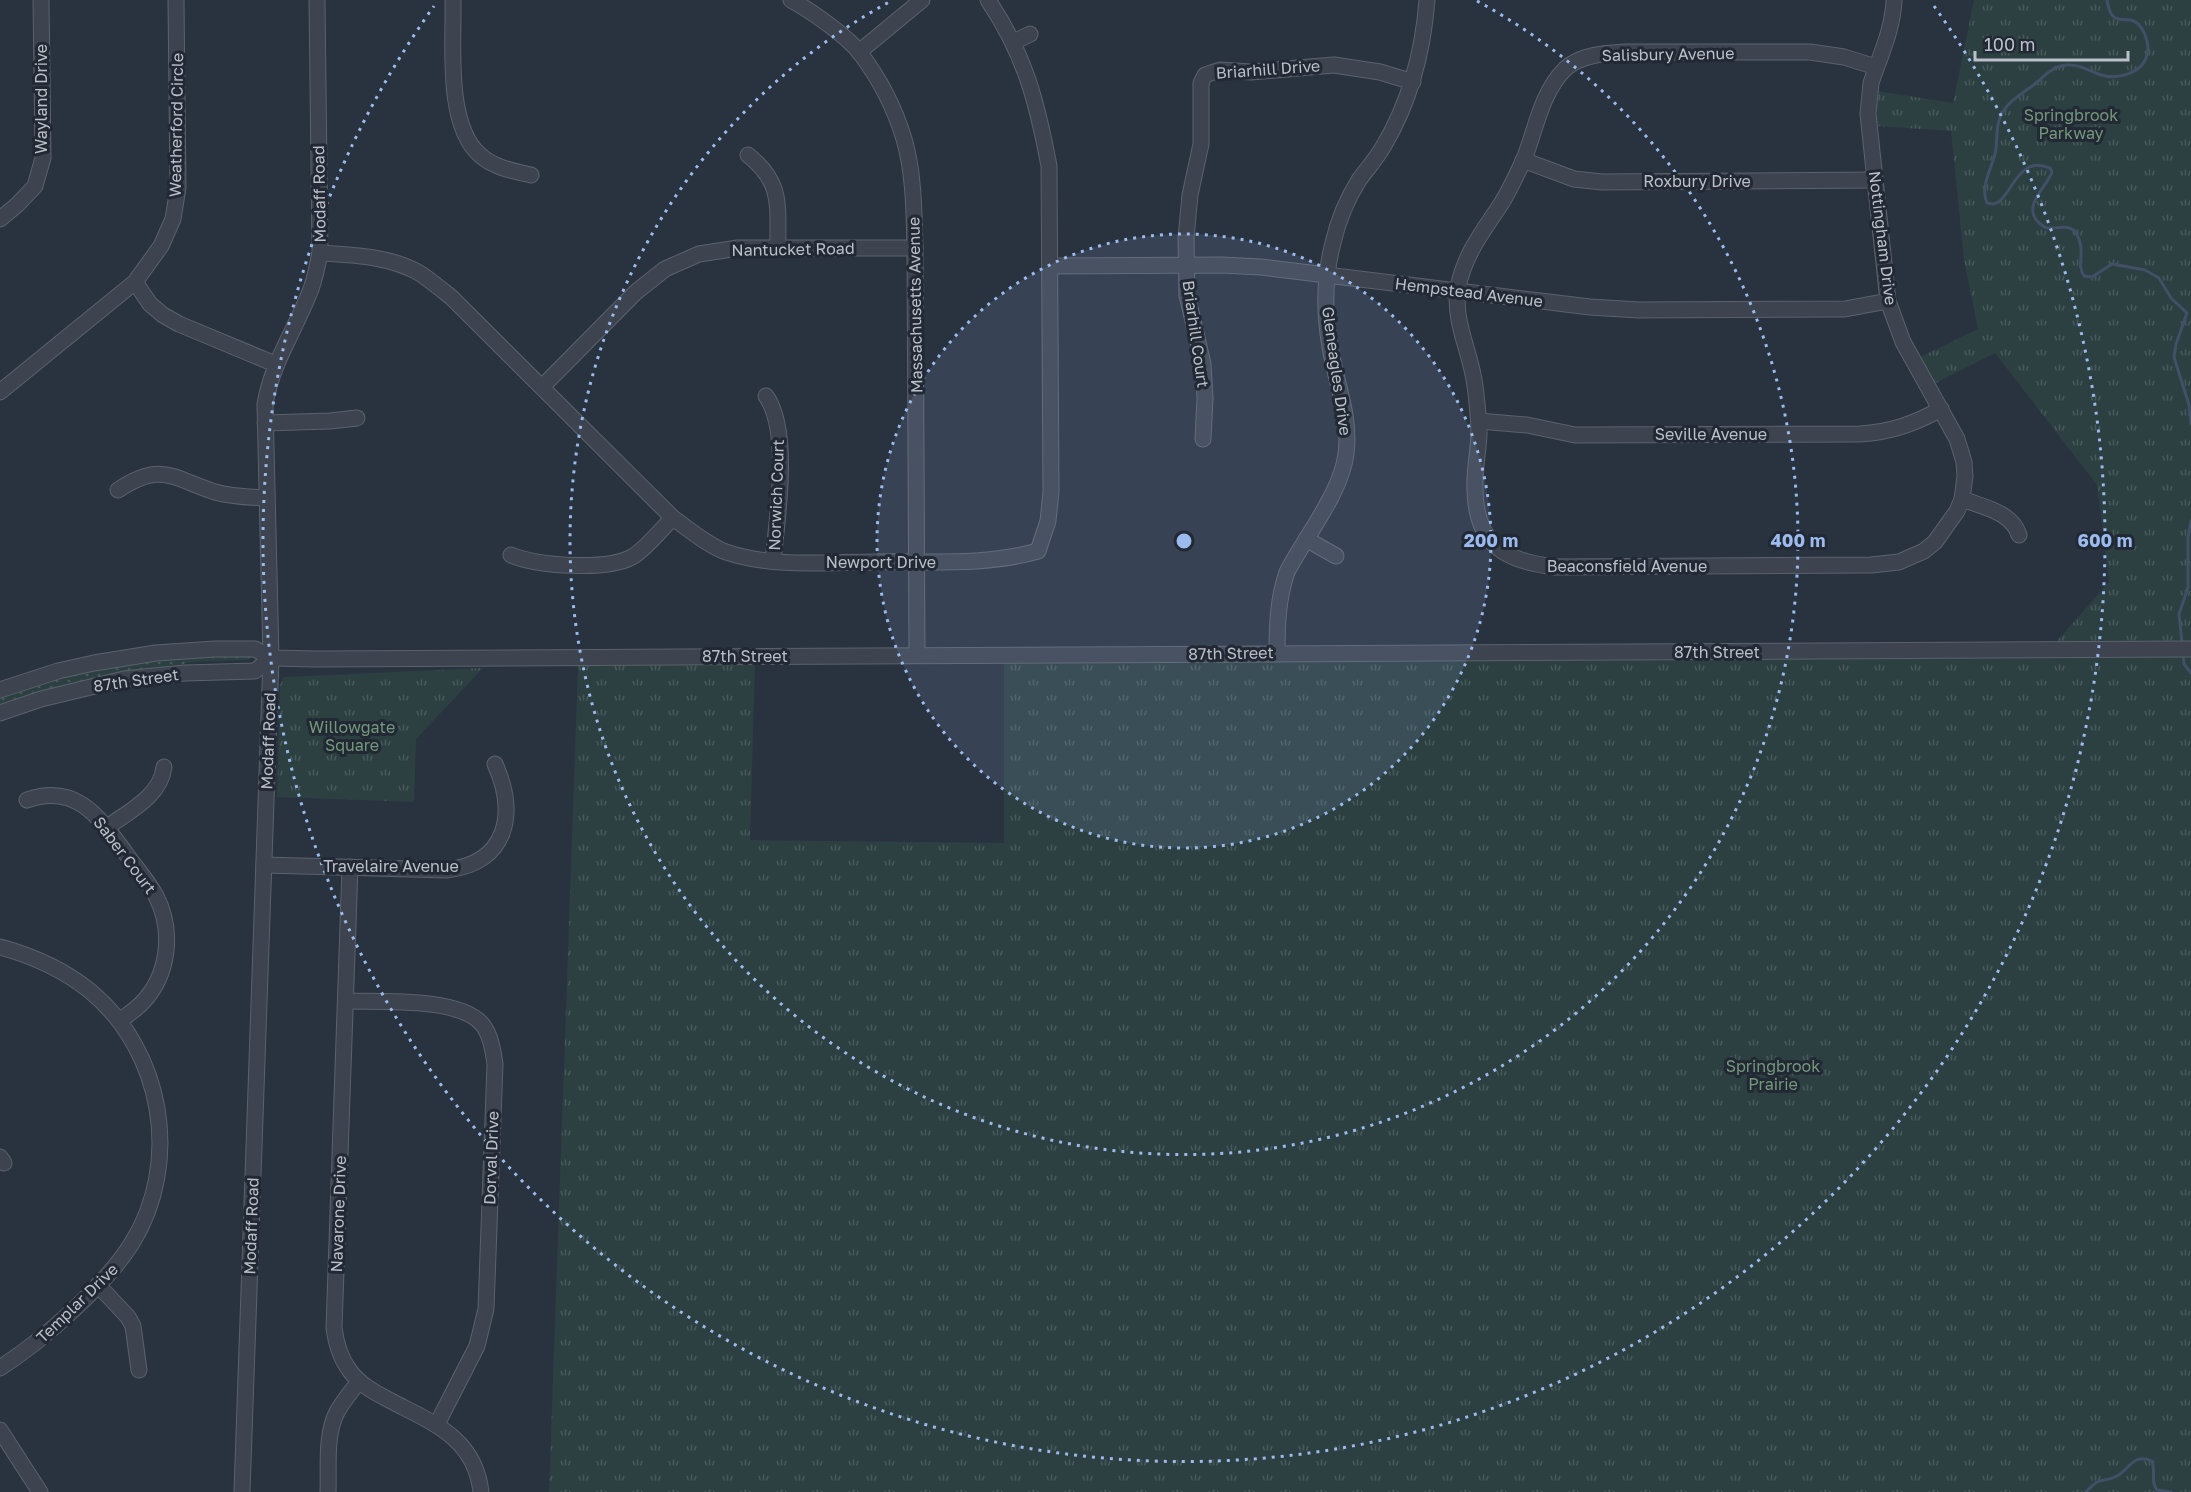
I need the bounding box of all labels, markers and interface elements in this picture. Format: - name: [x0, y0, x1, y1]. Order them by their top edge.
- scale bar: [1975, 24, 2128, 62]
- text: 100 m: [1984, 33, 2035, 55]
- street label: Salisbury Avenue: [1601, 43, 1735, 65]
- street label: Wayland Drive: [31, 44, 51, 154]
- street label: Weatherford Circle: [165, 53, 187, 197]
- street label: Briarhill Drive: [1215, 55, 1321, 83]
- park label: Springbrook Parkway: [2024, 105, 2118, 143]
- street label: Modaff Road: [308, 145, 330, 243]
- street label: Nottingham Drive: [1865, 170, 1901, 306]
- street label: Roxbury Drive: [1643, 171, 1751, 191]
- street label: Massachusetts Avenue: [903, 217, 927, 393]
- street label: Nantucket Road: [731, 238, 855, 260]
- street label: Hempstead Avenue: [1394, 273, 1544, 311]
- street label: Briarhill Court: [1179, 279, 1213, 389]
- street label: Gleneagles Drive: [1318, 305, 1356, 437]
- street label: Seville Avenue: [1655, 424, 1767, 444]
- street label: Norwich Court: [764, 439, 788, 551]
- text: 200 m: [1464, 529, 1518, 551]
- text: 400 m: [1771, 529, 1825, 551]
- text: 600 m: [2077, 529, 2133, 551]
- centre of rings: [1174, 531, 1194, 551]
- street label: Newport Drive: [826, 552, 936, 572]
- street label: Beaconsfield Avenue: [1547, 556, 1707, 576]
- street label: 87th Street: [1188, 642, 1274, 664]
- street label: 87th Street: [1674, 642, 1760, 662]
- street label: 87th Street: [702, 646, 788, 666]
- street label: 87th Street: [92, 664, 180, 696]
- street label: Modaff Road: [256, 692, 280, 790]
- park label: Willowgate Square: [309, 717, 395, 755]
- street label: Saber Court: [89, 812, 161, 898]
- street label: Travelaire Avenue: [323, 856, 459, 876]
- park label: Springbrook Prairie: [1726, 1056, 1820, 1094]
- street label: Dorval Drive: [479, 1111, 503, 1205]
- street label: Navarone Drive: [326, 1155, 350, 1273]
- street label: Modaff Road: [239, 1177, 263, 1275]
- street label: Templar Drive: [32, 1259, 122, 1347]

